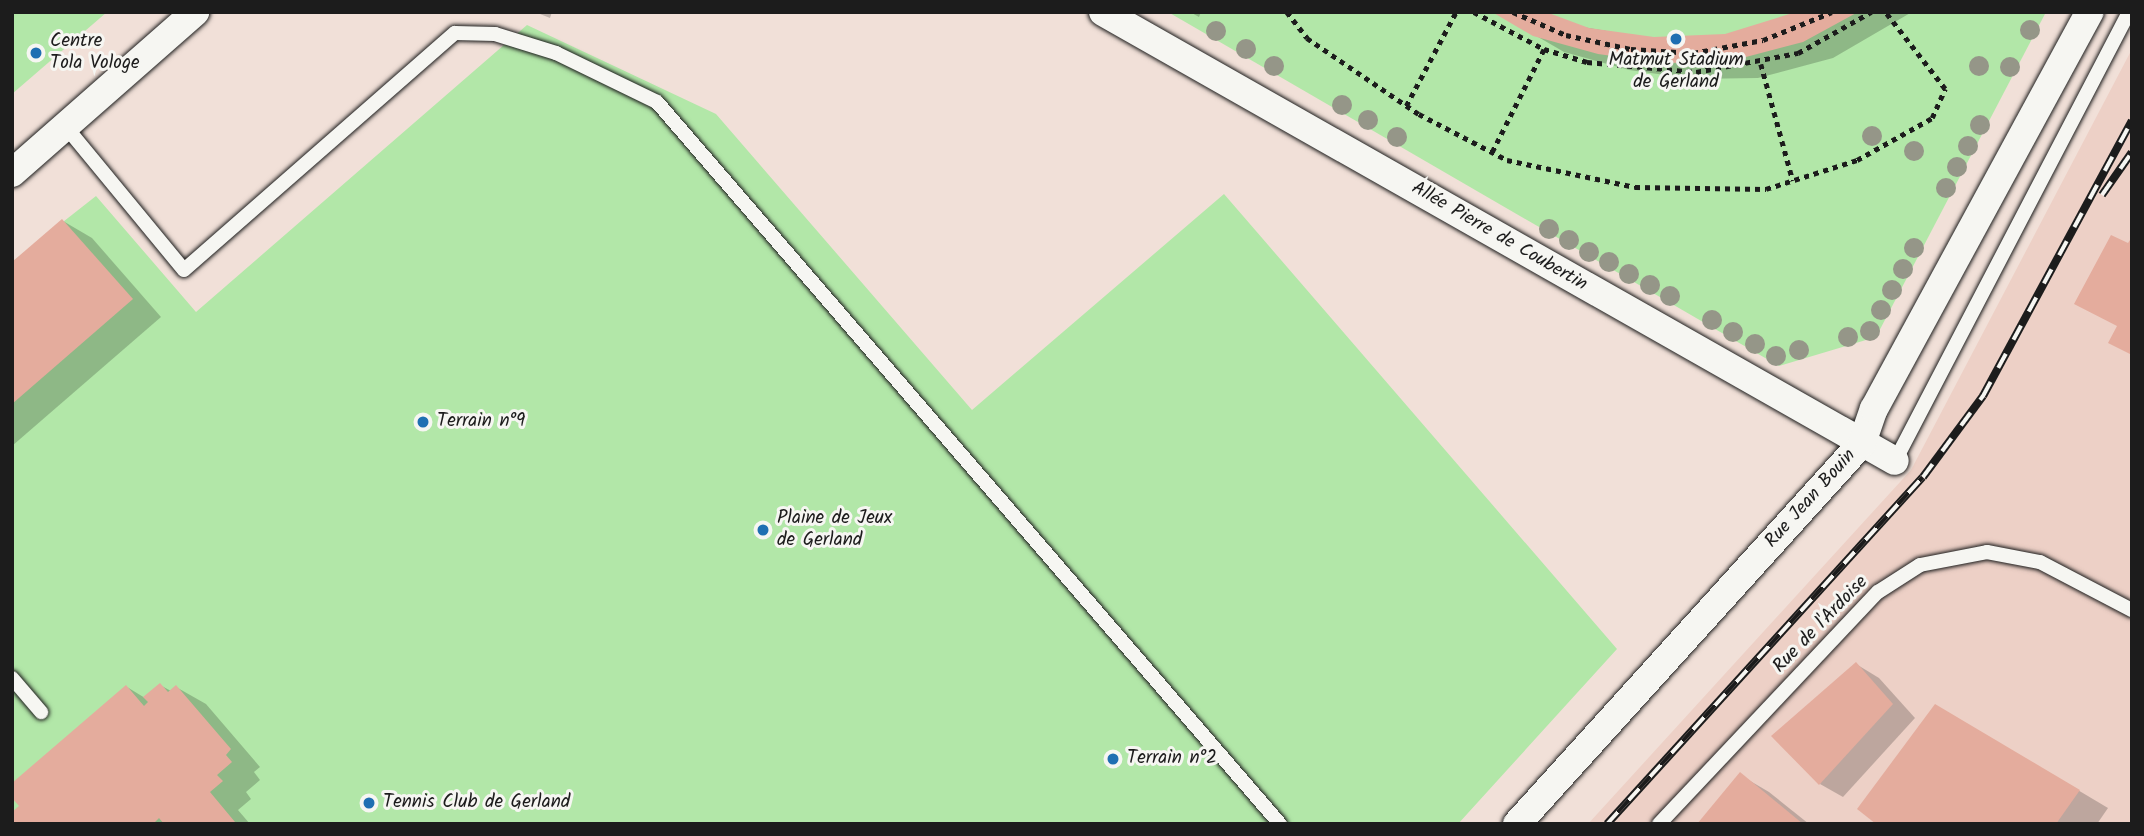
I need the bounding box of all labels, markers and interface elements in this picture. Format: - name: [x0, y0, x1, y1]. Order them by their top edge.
- place label: Centre Tola Vologe: [50, 31, 140, 75]
- marker: Matmut Stadium de Gerland: [1668, 31, 1684, 47]
- marker: Centre Tola Vologe: [28, 45, 44, 61]
- place label: Matmut Stadium de Gerland: [1608, 50, 1744, 94]
- street label: Allée Pierre de Coubertin: [1407, 177, 1591, 297]
- place label: Terrain n°9: [437, 411, 525, 433]
- marker: Terrain n°9: [415, 414, 431, 430]
- street label: Rue Jean Bouin: [1761, 445, 1861, 553]
- place label: Plaine de Jeux de Gerland: [777, 508, 892, 552]
- marker: Plaine de Jeux de Gerland: [755, 522, 771, 538]
- street label: Rue de l'Ardoise: [1769, 572, 1873, 678]
- place label: Terrain n°2: [1127, 748, 1217, 770]
- marker: Terrain n°2: [1105, 751, 1121, 767]
- place label: Tennis Club de Gerland: [383, 792, 570, 814]
- marker: Tennis Club de Gerland: [361, 795, 377, 811]

